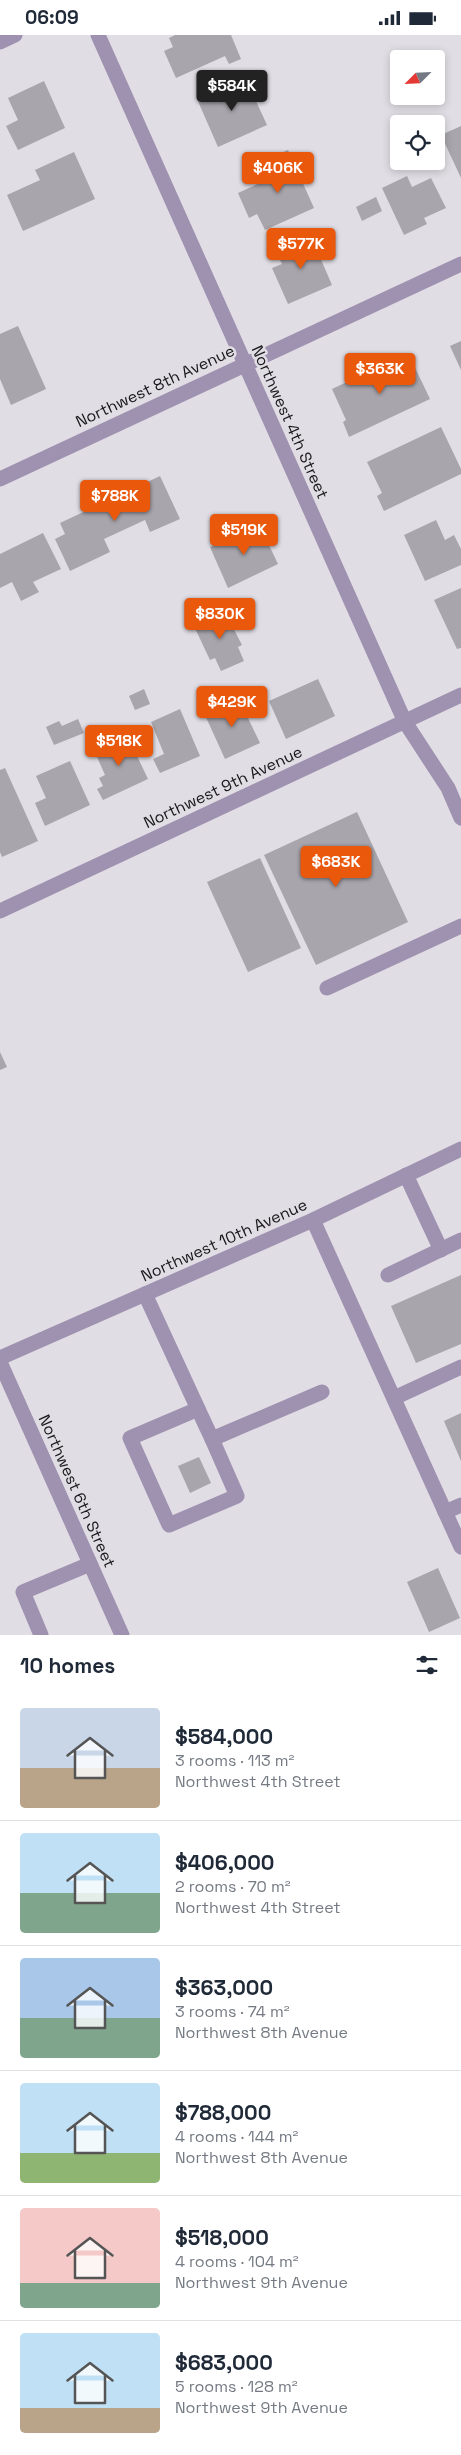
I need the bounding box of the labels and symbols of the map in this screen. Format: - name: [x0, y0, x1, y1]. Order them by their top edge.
- north arrow: [390, 50, 445, 105]
- pin: $584K: [197, 69, 267, 112]
- pin: $406K: [243, 151, 313, 194]
- pin: $577K: [266, 227, 336, 270]
- street label: Northwest 8th Avenue: [72, 340, 238, 432]
- street label: Northwest 4th Street: [247, 342, 333, 502]
- pin: $363K: [345, 353, 415, 395]
- pin: $788K: [80, 479, 150, 522]
- pin: $519K: [209, 513, 279, 556]
- pin: $830K: [185, 597, 255, 640]
- pin: $429K: [197, 685, 267, 728]
- pin: $518K: [84, 725, 154, 767]
- street label: Northwest 9th Avenue: [140, 741, 306, 833]
- pin: $683K: [301, 845, 371, 888]
- street label: Northwest 10th Avenue: [138, 1194, 310, 1286]
- street label: Northwest 6th Street: [34, 1411, 120, 1571]

